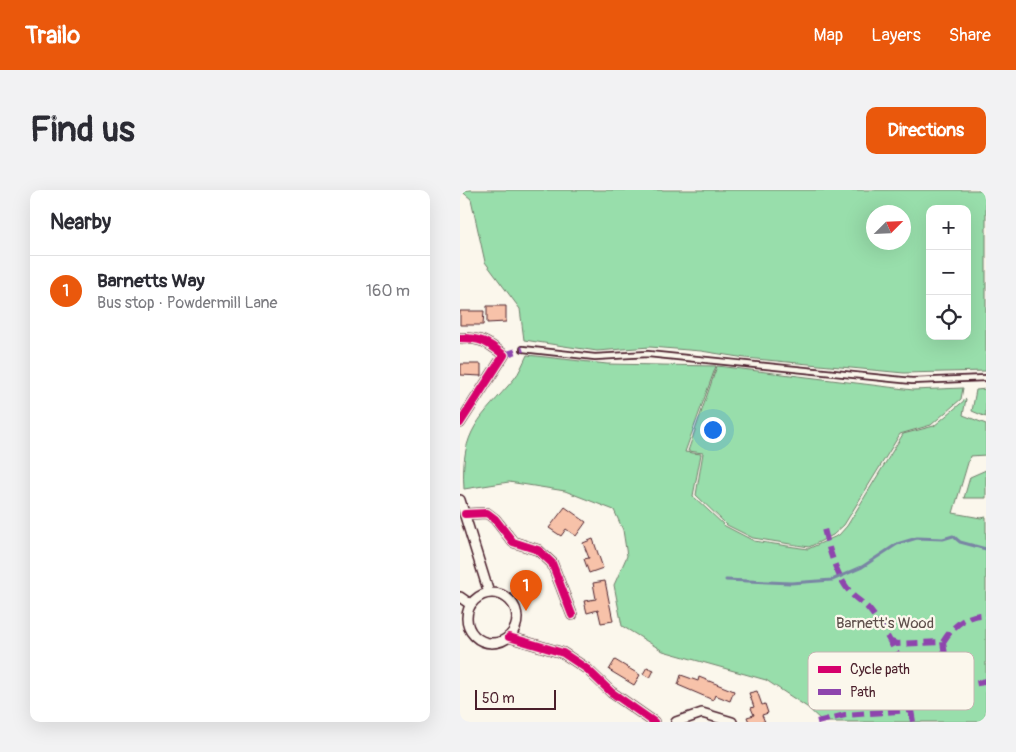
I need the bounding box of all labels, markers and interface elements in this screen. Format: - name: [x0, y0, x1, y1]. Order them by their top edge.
- text: Trailo: [25, 21, 80, 50]
- text: Map: [814, 24, 843, 47]
- text: Layers: [871, 24, 921, 47]
- text: Share: [949, 24, 991, 47]
- button: Directions: [866, 107, 986, 154]
- text: Find us: [30, 108, 135, 152]
- north arrow: [866, 205, 911, 250]
- map controls: [926, 205, 971, 340]
- button: +: [926, 205, 971, 250]
- text: Nearby: [50, 209, 111, 236]
- button: −: [926, 250, 971, 295]
- text: Barnetts Way: [97, 269, 205, 293]
- text: 1: [63, 281, 69, 301]
- text: 160 m: [366, 281, 410, 301]
- text: Bus stop · Powdermill Lane: [97, 293, 277, 313]
- button: locate: [926, 295, 971, 340]
- your location: [700, 417, 726, 443]
- pin: 1: [510, 570, 542, 611]
- park label: Barnett's Wood: [836, 614, 934, 633]
- legend: [808, 652, 974, 710]
- text: Cycle path: [850, 661, 910, 678]
- text: Path: [850, 684, 875, 701]
- scale bar: [475, 687, 556, 710]
- text: 50 m: [482, 690, 515, 707]

